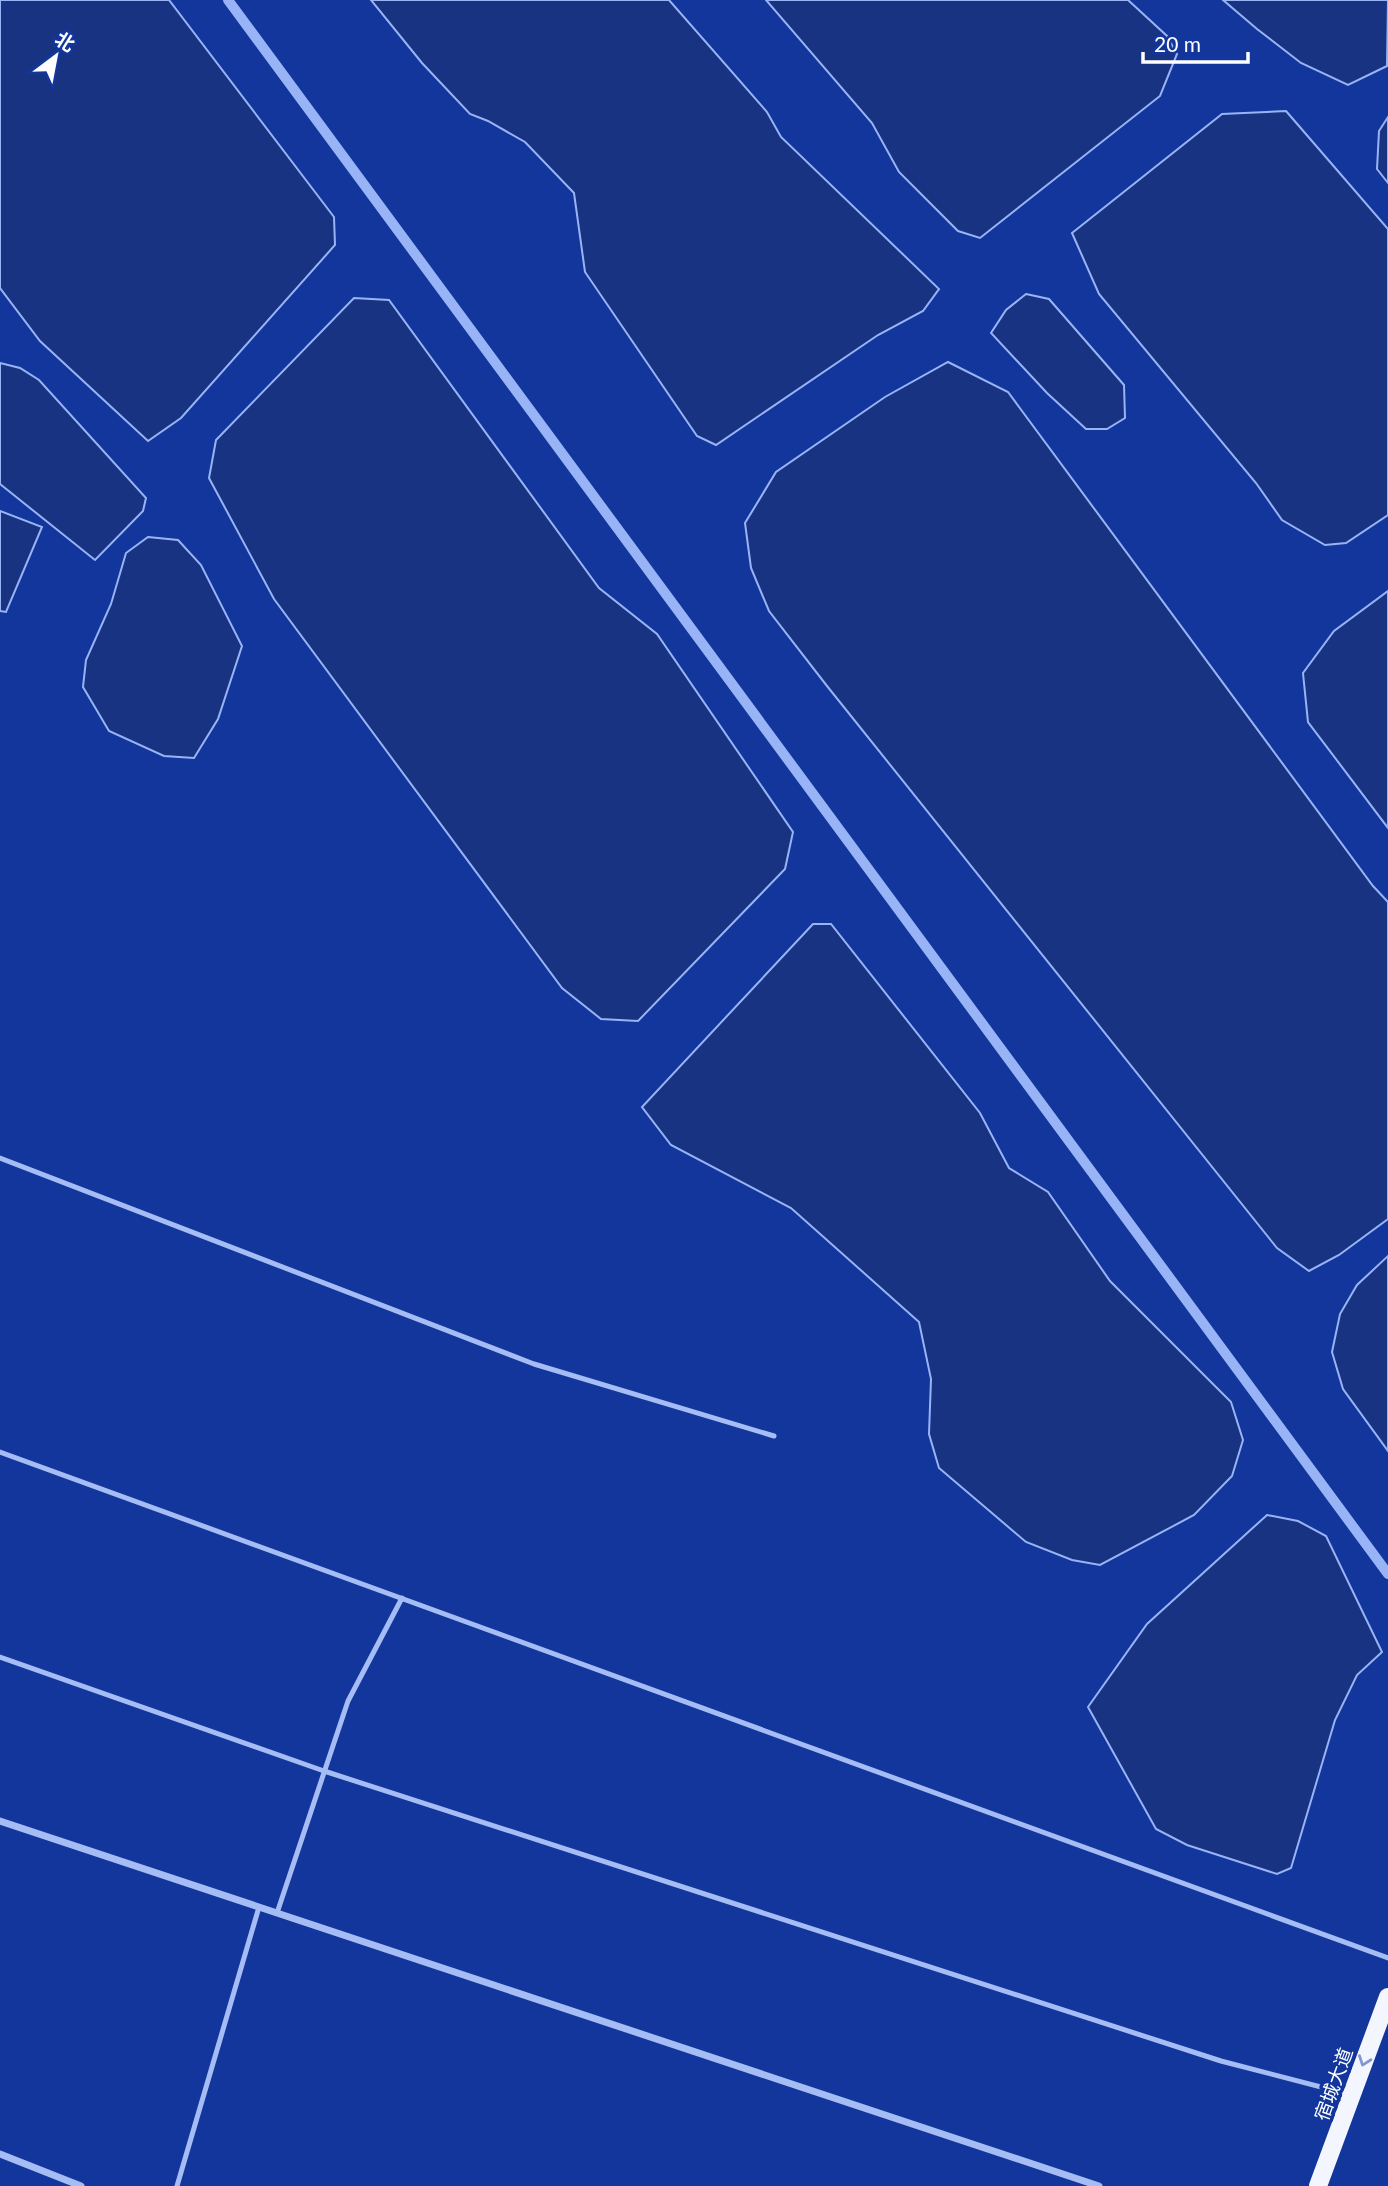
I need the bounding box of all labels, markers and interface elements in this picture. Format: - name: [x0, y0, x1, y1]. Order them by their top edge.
- north arrow: [21, 21, 91, 91]
- scale bar: [1143, 21, 1248, 65]
- text: 北: [51, 26, 79, 56]
- text: 20 m: [1154, 31, 1201, 56]
- street label: 宿城大道: [1309, 2044, 1357, 2124]
- one-way arrow: [1358, 2055, 1372, 2067]

